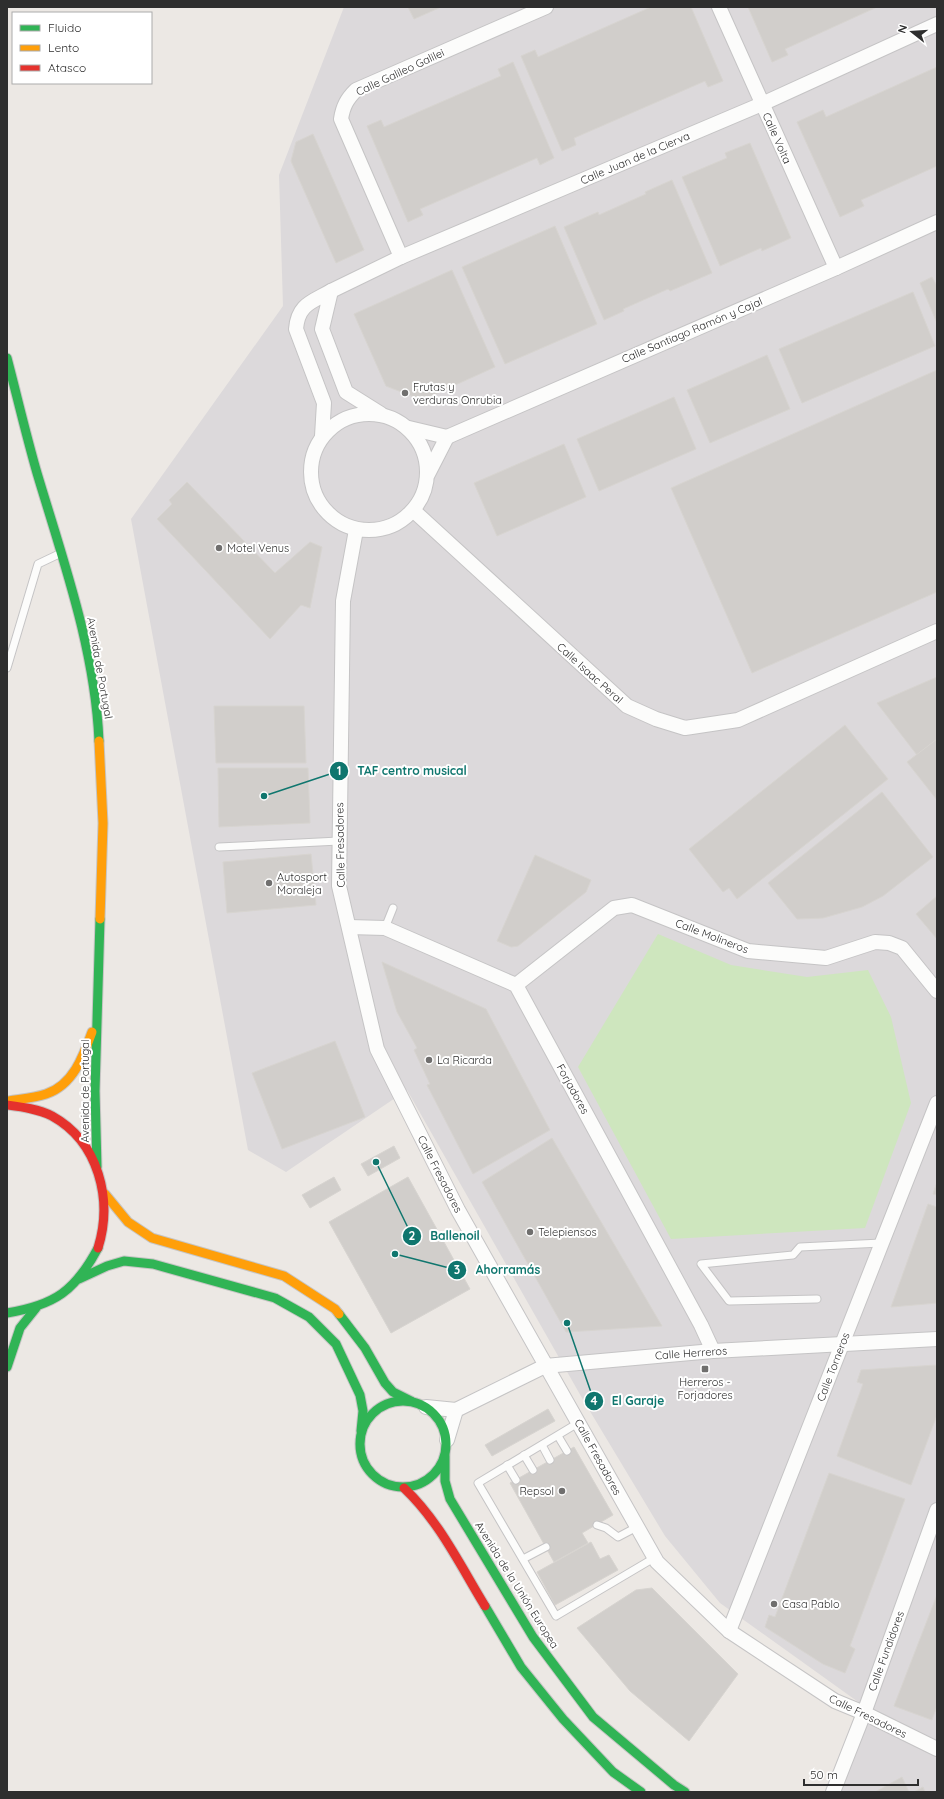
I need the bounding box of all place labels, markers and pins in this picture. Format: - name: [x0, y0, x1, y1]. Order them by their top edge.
- place label: Frutas y verduras Onrubia: [413, 380, 502, 407]
- marker: Frutas y verduras Onrubia: [400, 388, 410, 398]
- place label: Motel Venus: [227, 541, 289, 555]
- marker: Motel Venus: [214, 543, 224, 553]
- callout: TAF centro musical: [329, 759, 474, 783]
- place label: Autosport Moraleja: [277, 870, 327, 897]
- marker: Autosport Moraleja: [264, 878, 274, 888]
- place label: La Ricarda: [437, 1053, 492, 1067]
- marker: La Ricarda: [424, 1055, 434, 1065]
- callout: Ballenoil: [402, 1224, 487, 1248]
- place label: Telepiensos: [538, 1225, 597, 1239]
- marker: Telepiensos: [525, 1227, 535, 1237]
- callout: Ahorramás: [447, 1258, 548, 1282]
- marker: Herreros - Forjadores: [700, 1364, 710, 1374]
- place label: Herreros - Forjadores: [677, 1375, 733, 1402]
- callout: El Garaje: [584, 1389, 673, 1413]
- place label: Repsol: [519, 1484, 554, 1498]
- marker: Repsol: [557, 1486, 567, 1496]
- place label: Casa Pablo: [782, 1597, 840, 1611]
- marker: Casa Pablo: [769, 1599, 779, 1609]

